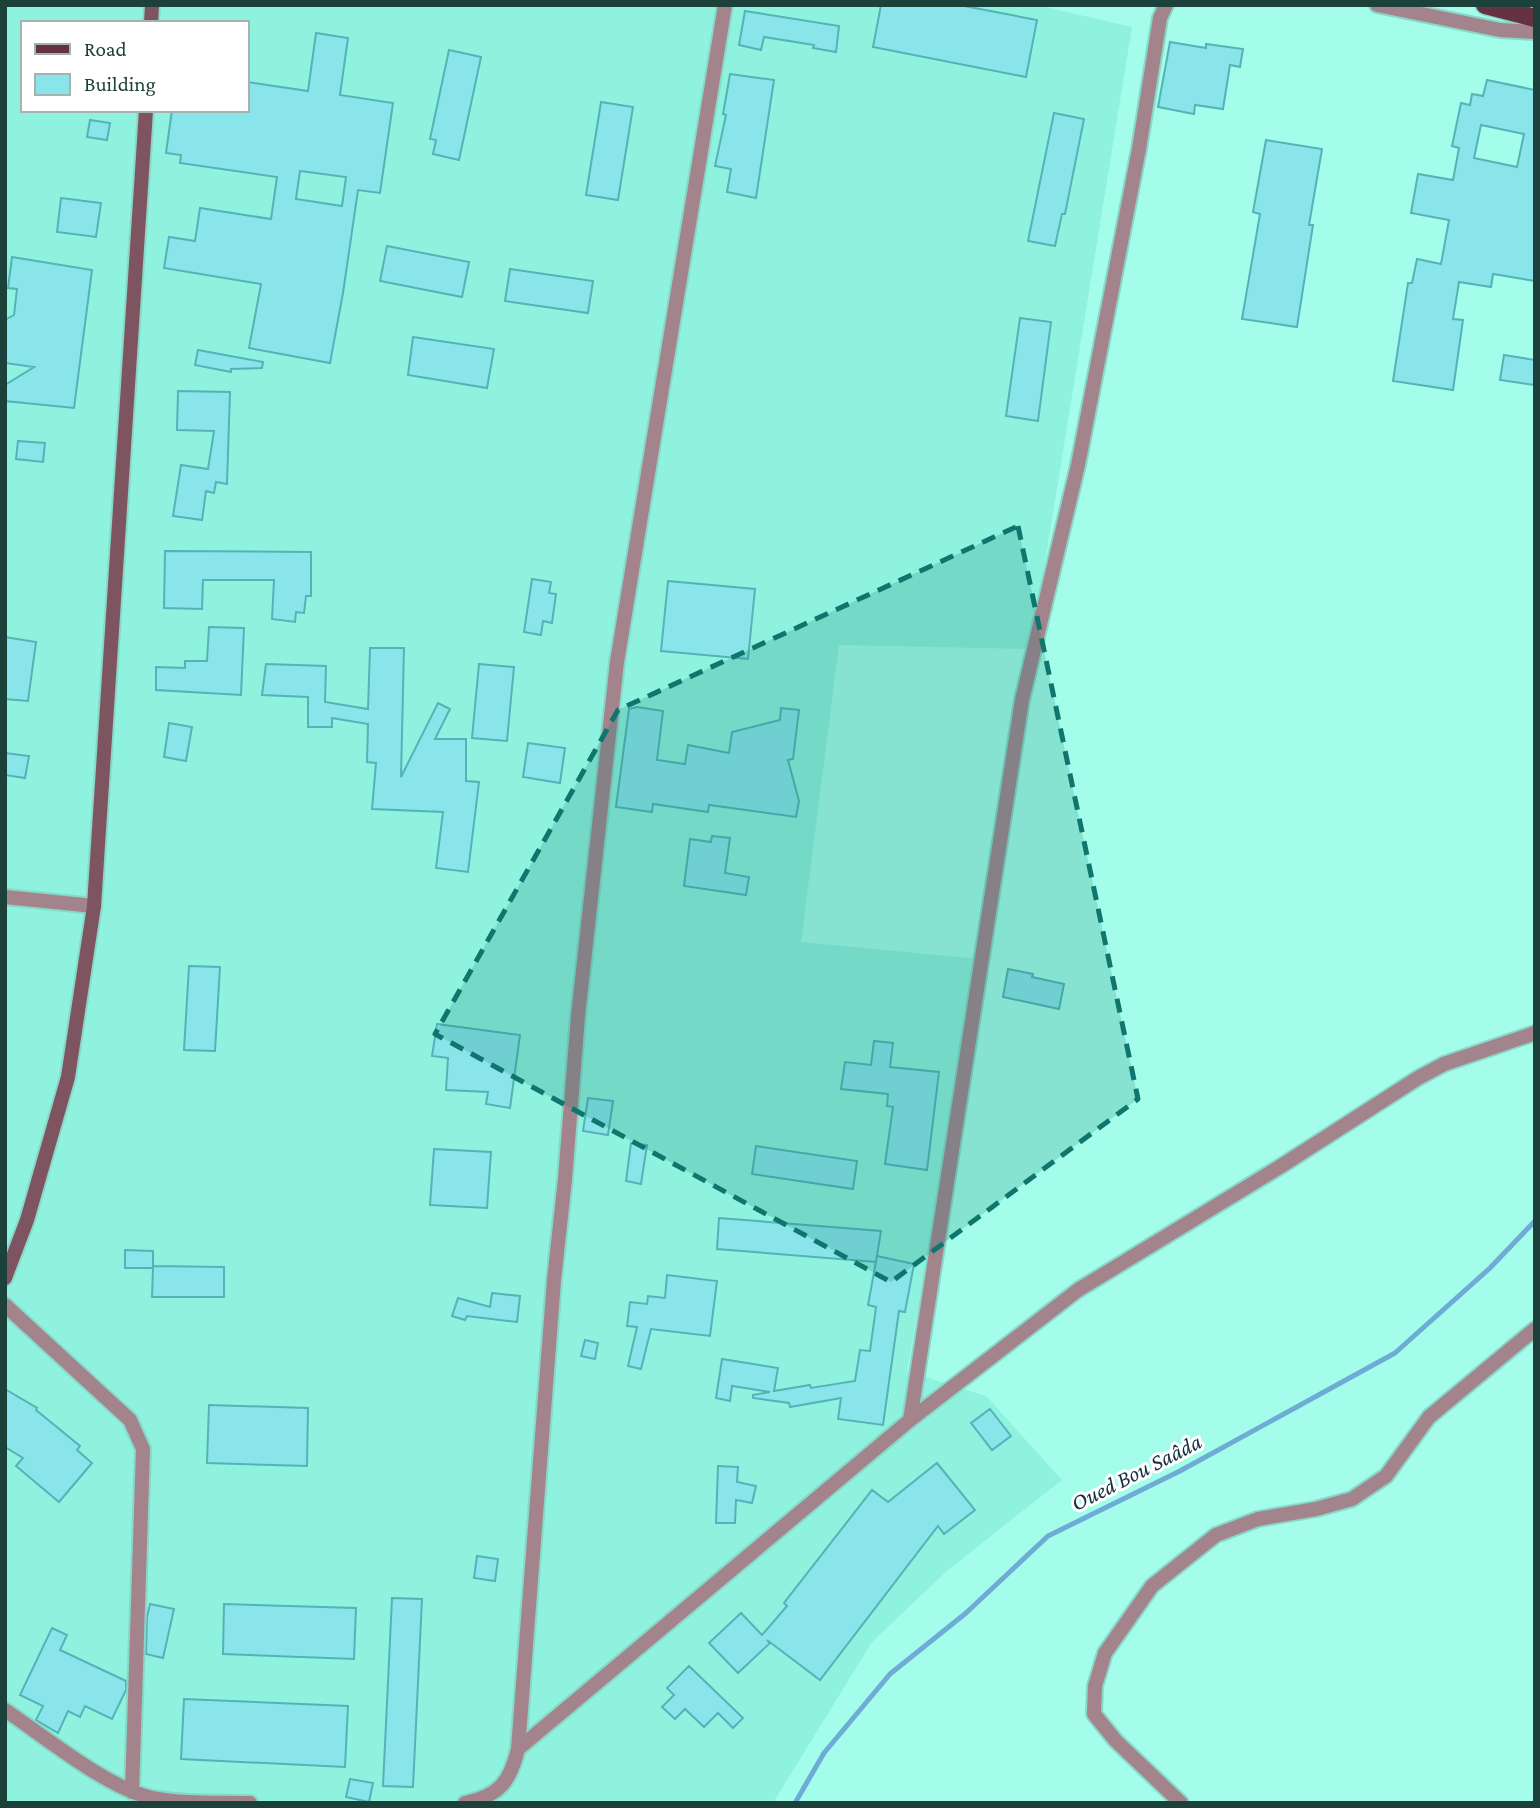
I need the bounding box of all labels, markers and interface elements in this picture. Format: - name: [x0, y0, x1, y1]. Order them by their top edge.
- legend: [21, 21, 248, 112]
- text: Road: [84, 37, 127, 61]
- text: Building: [84, 72, 156, 96]
- water label: Oued Bou Saâda: [1066, 1428, 1206, 1516]

